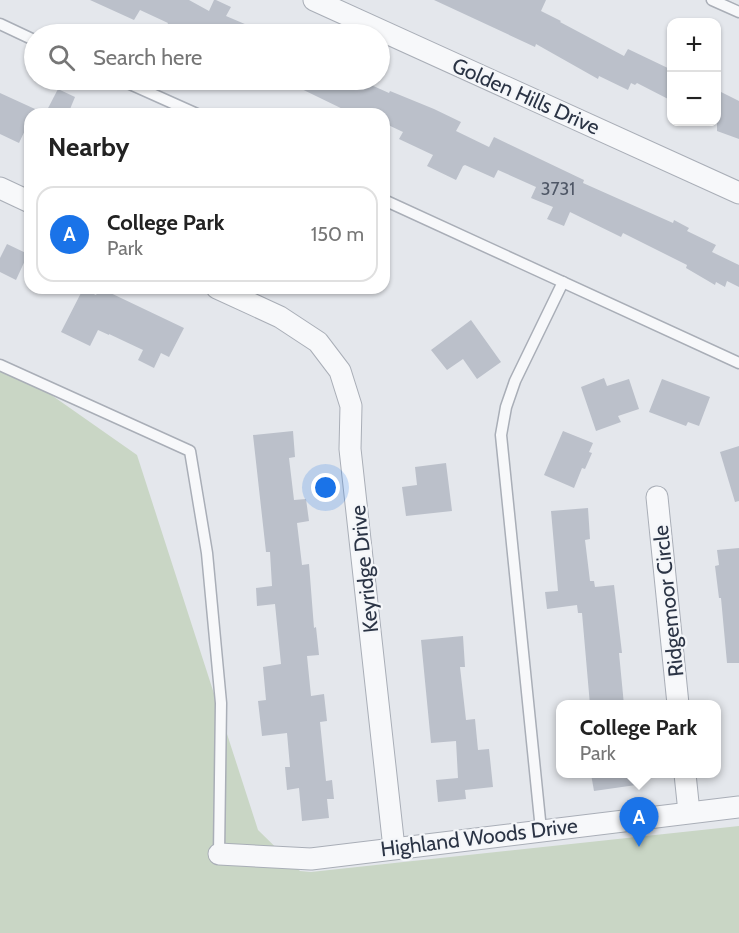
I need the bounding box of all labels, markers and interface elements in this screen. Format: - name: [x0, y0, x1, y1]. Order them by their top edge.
- map controls: [667, 18, 721, 126]
- button: +: [667, 18, 721, 72]
- search box: [24, 24, 390, 90]
- icon: search: [45, 41, 78, 74]
- text: Search here: [93, 44, 202, 71]
- street label: Golden Hills Drive: [448, 52, 604, 140]
- button: −: [667, 72, 721, 126]
- text: Nearby: [48, 131, 129, 163]
- house number: 3731: [541, 178, 575, 200]
- text: College Park: [107, 209, 224, 236]
- text: A: [63, 222, 76, 246]
- text: 150 m: [311, 222, 364, 246]
- text: Park: [107, 236, 143, 260]
- your location: [311, 473, 340, 502]
- street label: Keyridge Drive: [345, 504, 383, 634]
- street label: Ridgemoor Circle: [648, 524, 688, 678]
- popup: [556, 700, 721, 778]
- text: College Park: [580, 714, 697, 741]
- text: Park: [580, 741, 616, 765]
- pin: A: [620, 798, 658, 847]
- street label: Highland Woods Drive: [379, 812, 579, 861]

